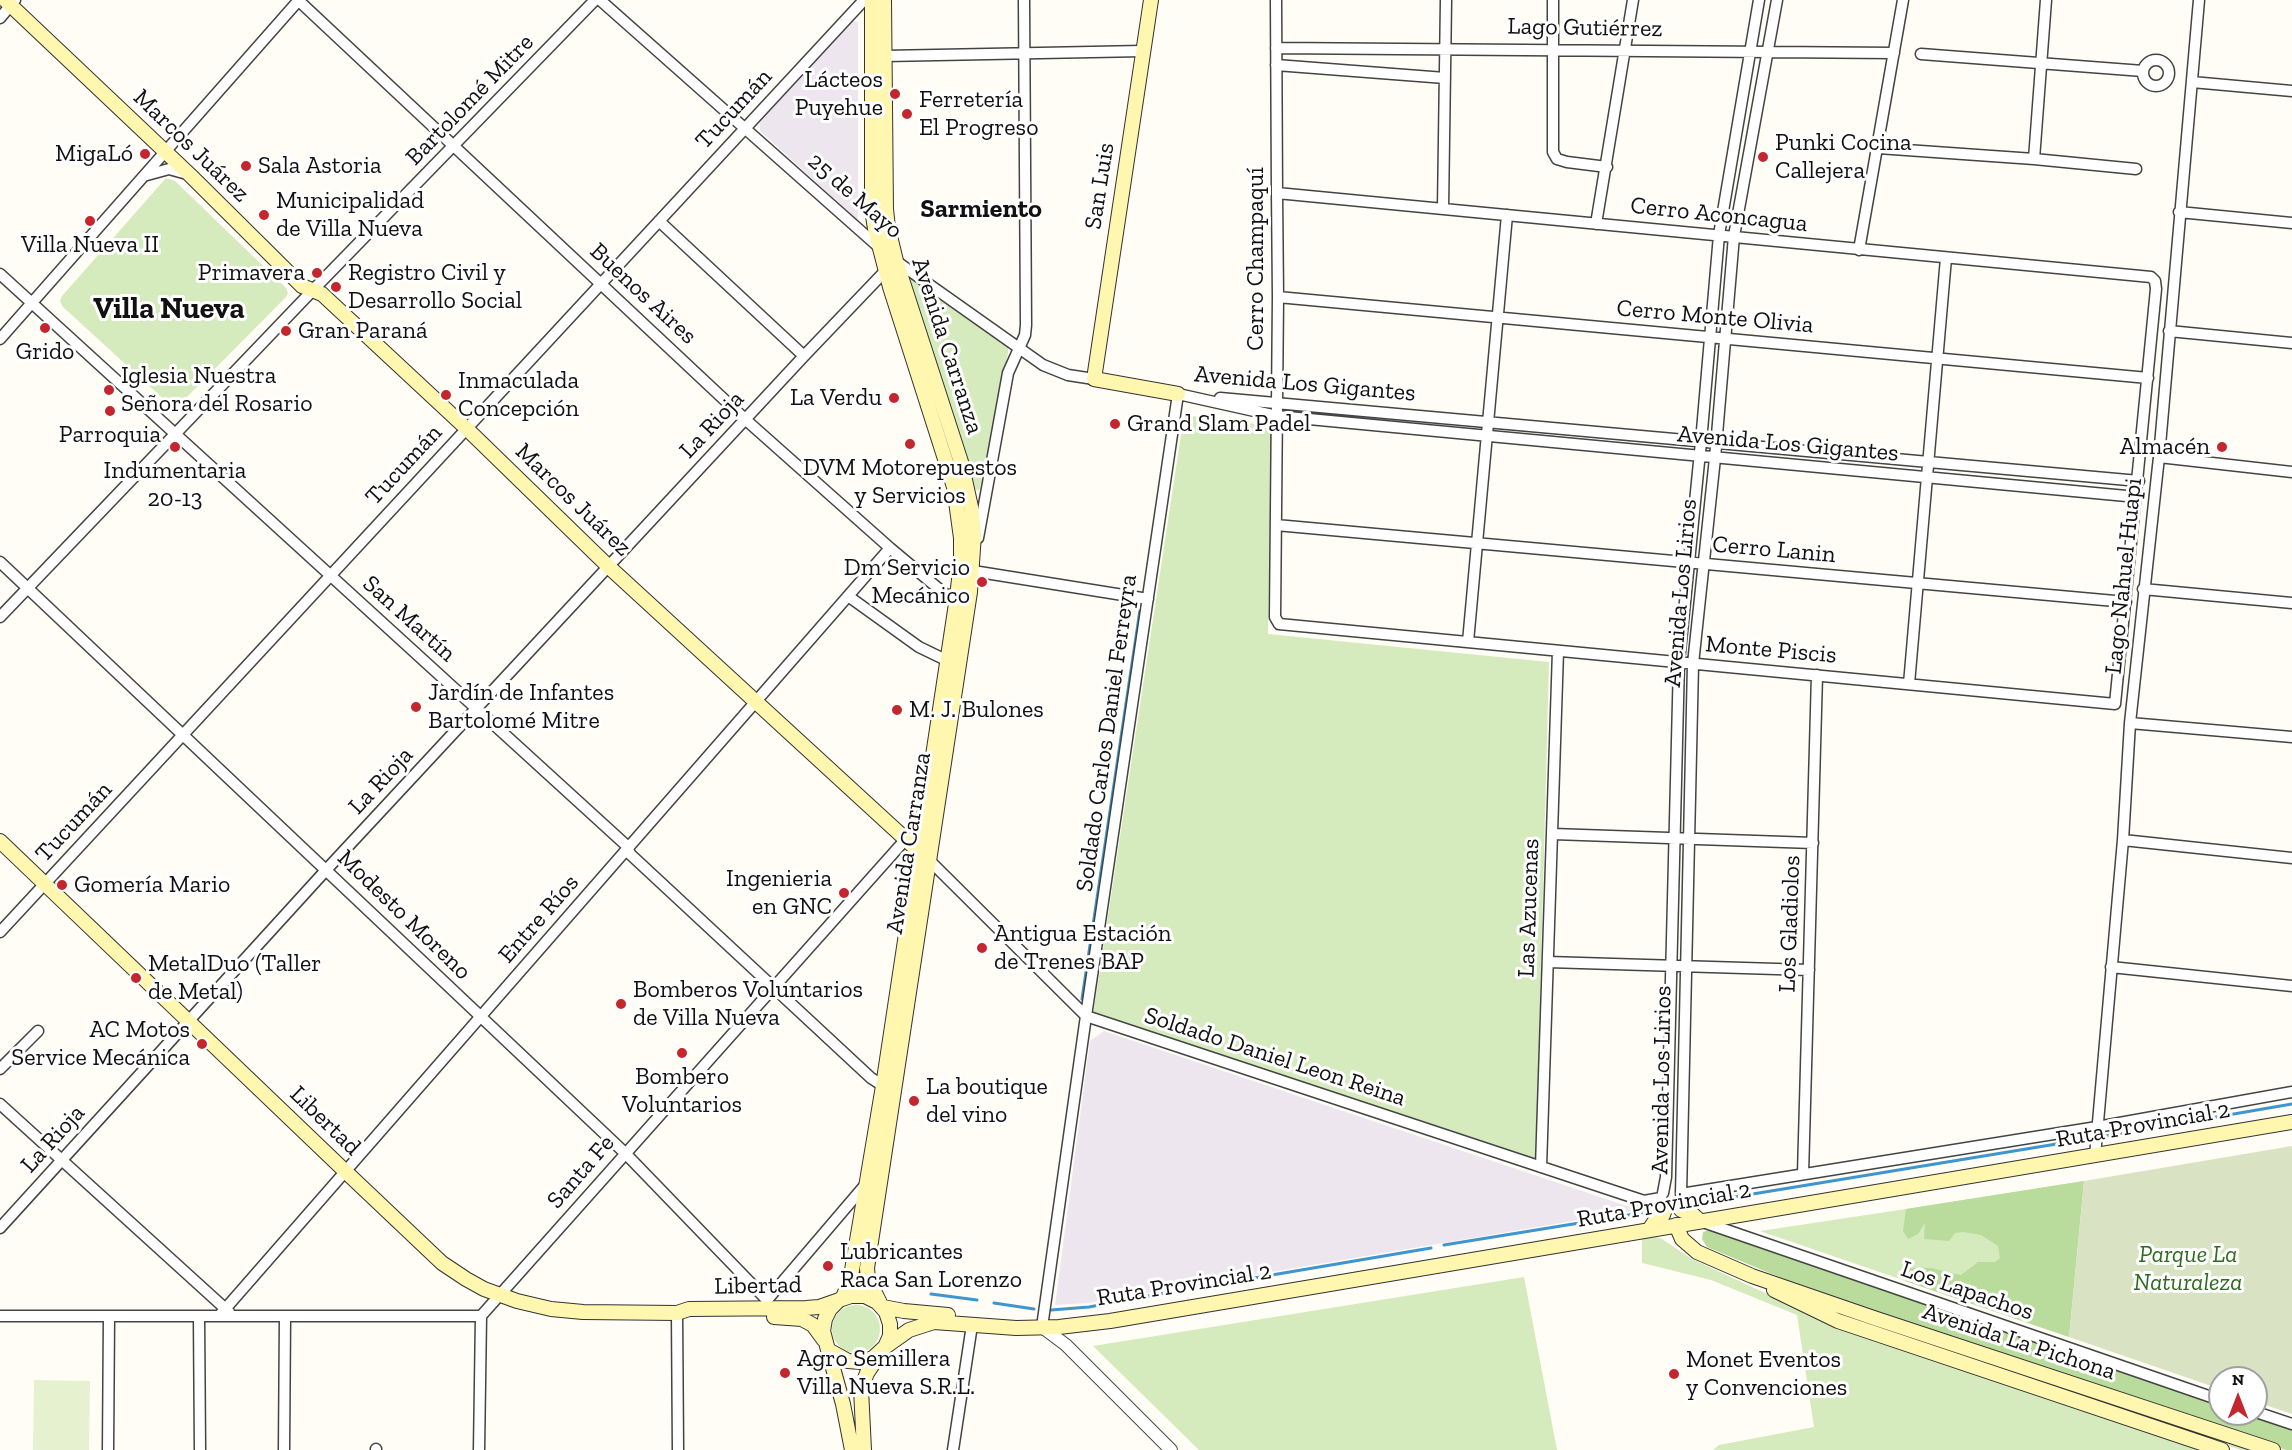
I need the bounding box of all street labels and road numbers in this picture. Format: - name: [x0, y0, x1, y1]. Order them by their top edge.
- street label: Lago Gutiérrez: [1507, 12, 1663, 44]
- street label: Bartolomé Mitre: [400, 28, 540, 172]
- street label: Tucumán: [690, 63, 778, 155]
- street label: Marcos Juárez: [127, 84, 255, 208]
- street label: San Luis: [1079, 141, 1121, 231]
- street label: 25 de Mayo: [802, 147, 908, 245]
- street label: Cerro Champaquí: [1242, 167, 1270, 351]
- street label: Cerro Aconcagua: [1629, 191, 1809, 239]
- street label: Buenos Aires: [584, 237, 702, 351]
- street label: Avenida Carranza: [905, 254, 989, 438]
- street label: Cerro Monte Olivia: [1615, 294, 1815, 340]
- street label: Avenida Los Gigantes: [1193, 360, 1417, 408]
- street label: La Rioja: [674, 385, 750, 465]
- street label: Tucumán: [360, 419, 448, 511]
- street label: Avenida Los Gigantes: [1676, 420, 1900, 468]
- street label: Marcos Juárez: [509, 438, 637, 562]
- street label: Lago Nahuel Huapi: [2099, 477, 2149, 675]
- street label: Avenida Los Lirios: [1658, 498, 1704, 688]
- street label: Cerro Lanin: [1711, 530, 1837, 570]
- street label: San Martín: [356, 570, 462, 668]
- street label: Soldado Carlos Daniel Ferreyra: [1070, 573, 1144, 893]
- street label: Monte Piscis: [1704, 630, 1838, 670]
- street label: La Rioja: [343, 741, 419, 821]
- street label: Avenida Carranza: [880, 750, 938, 936]
- street label: Tucumán: [30, 776, 118, 868]
- street label: Las Azucenas: [1512, 838, 1546, 978]
- street label: Modesto Moreno: [331, 844, 477, 986]
- street label: Los Gladiolos: [1773, 855, 1807, 993]
- street label: Entre Ríos: [493, 869, 585, 969]
- street label: Avenida Los Lirios: [1646, 985, 1678, 1175]
- street label: Soldado Daniel Leon Reina: [1141, 1001, 1409, 1113]
- street label: Libertad: [283, 1080, 367, 1162]
- street label: Ruta Provincial 2: [2054, 1096, 2232, 1154]
- street label: La Rioja: [15, 1099, 91, 1179]
- street label: Santa Fe: [541, 1129, 621, 1215]
- street label: Ruta Provincial 2: [1575, 1176, 1753, 1234]
- street label: Los Lapachos: [1897, 1255, 2037, 1327]
- street label: Ruta Provincial 2: [1095, 1257, 1273, 1313]
- street label: Libertad: [714, 1271, 802, 1301]
- street label: Avenida La Pichona: [1919, 1297, 2119, 1387]

